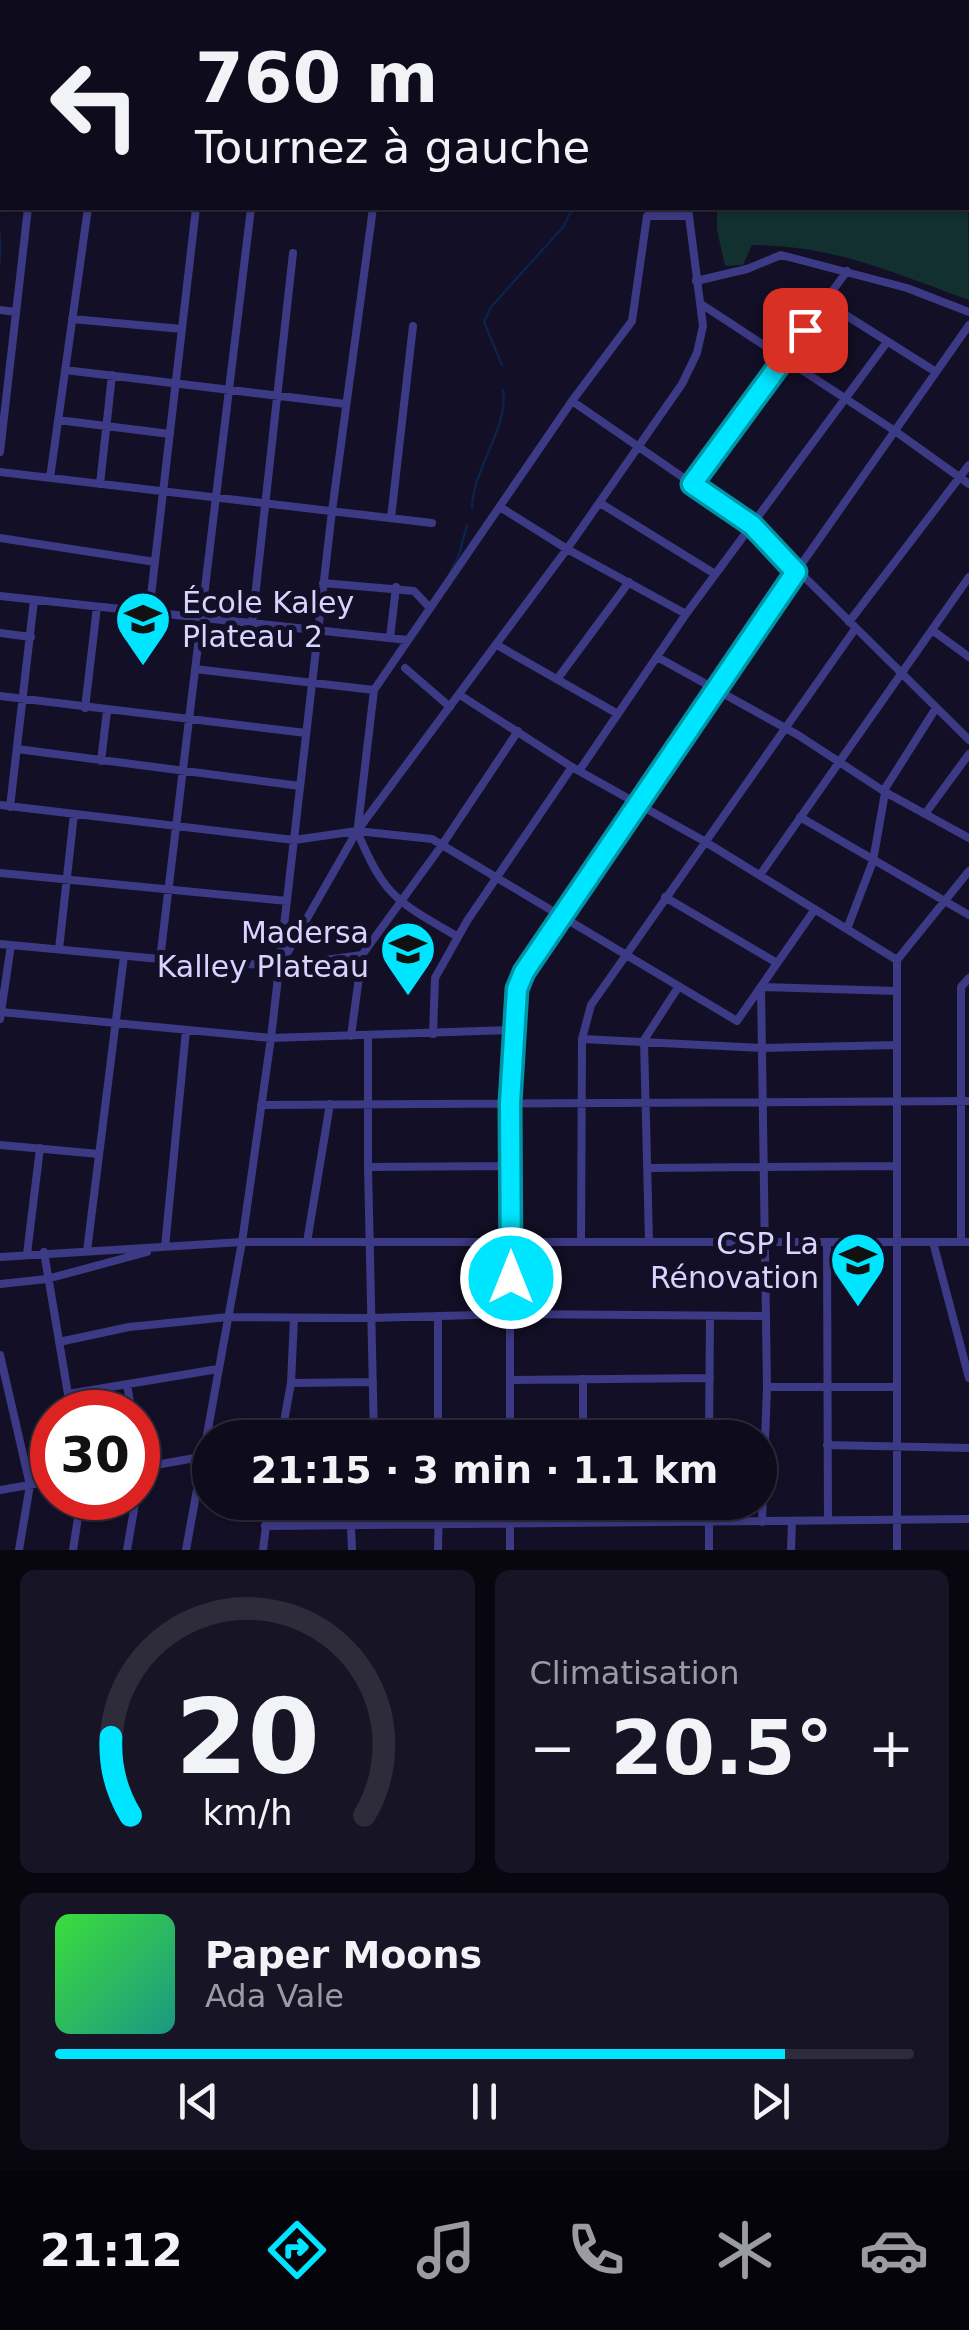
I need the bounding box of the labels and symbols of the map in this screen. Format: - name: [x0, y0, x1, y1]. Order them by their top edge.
- pin: [763, 288, 848, 373]
- place label: École Kaley Plateau 2: [182, 585, 354, 654]
- school or university icon: École Kaley Plateau 2: [113, 589, 173, 668]
- place label: Madersa Kalley Plateau: [157, 915, 369, 984]
- school or university icon: Madersa Kalley Plateau: [378, 919, 438, 998]
- position arrow: [459, 1226, 563, 1330]
- place label: CSP La Rénovation: [650, 1226, 819, 1295]
- school or university icon: CSP La Rénovation: [828, 1230, 888, 1309]
- speed limit sign: 30: [30, 1390, 160, 1520]

